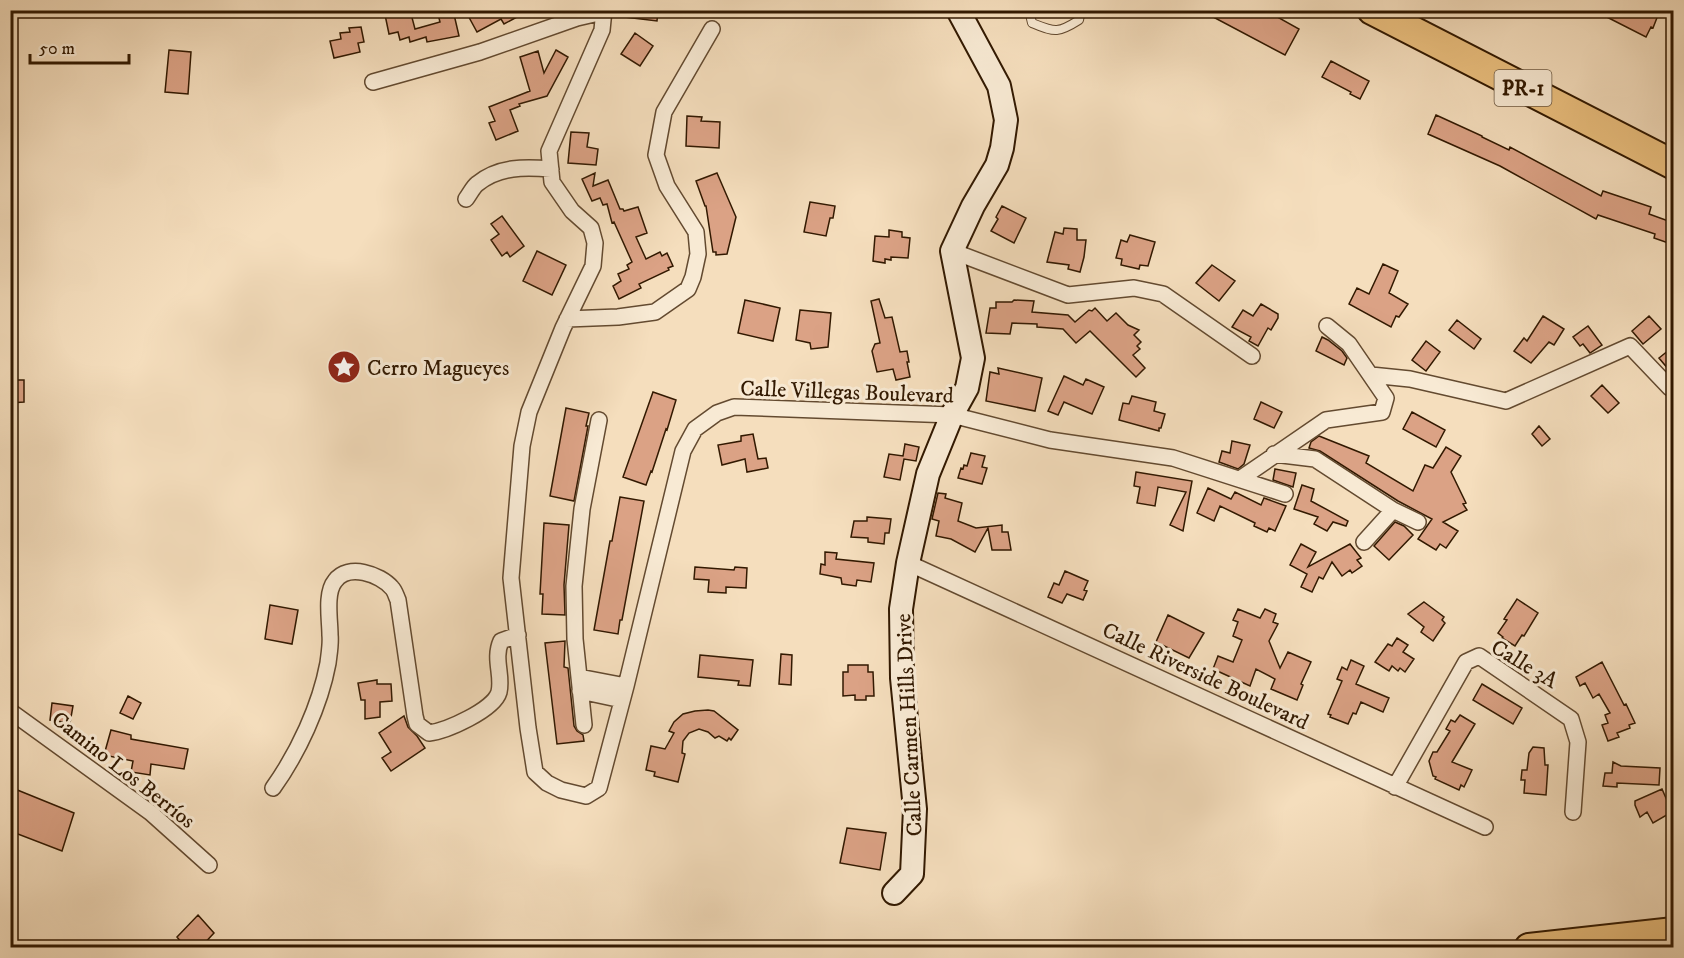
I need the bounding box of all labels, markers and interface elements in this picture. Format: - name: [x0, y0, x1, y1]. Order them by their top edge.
- scale bar: [30, 27, 129, 65]
- text: 50 m: [39, 38, 75, 60]
- road number: PR-1: [1494, 70, 1552, 106]
- place icon: Cerro Magueyes: [326, 349, 362, 385]
- place label: Cerro Magueyes: [367, 355, 509, 382]
- street label: Calle Villegas Boulevard: [740, 375, 954, 410]
- street label: Calle Carmen Hills Drive: [890, 613, 929, 837]
- street label: Calle Riverside Boulevard: [1098, 617, 1313, 736]
- street label: Calle 3A: [1486, 634, 1563, 695]
- street label: Camino Los Berríos: [46, 706, 200, 835]

